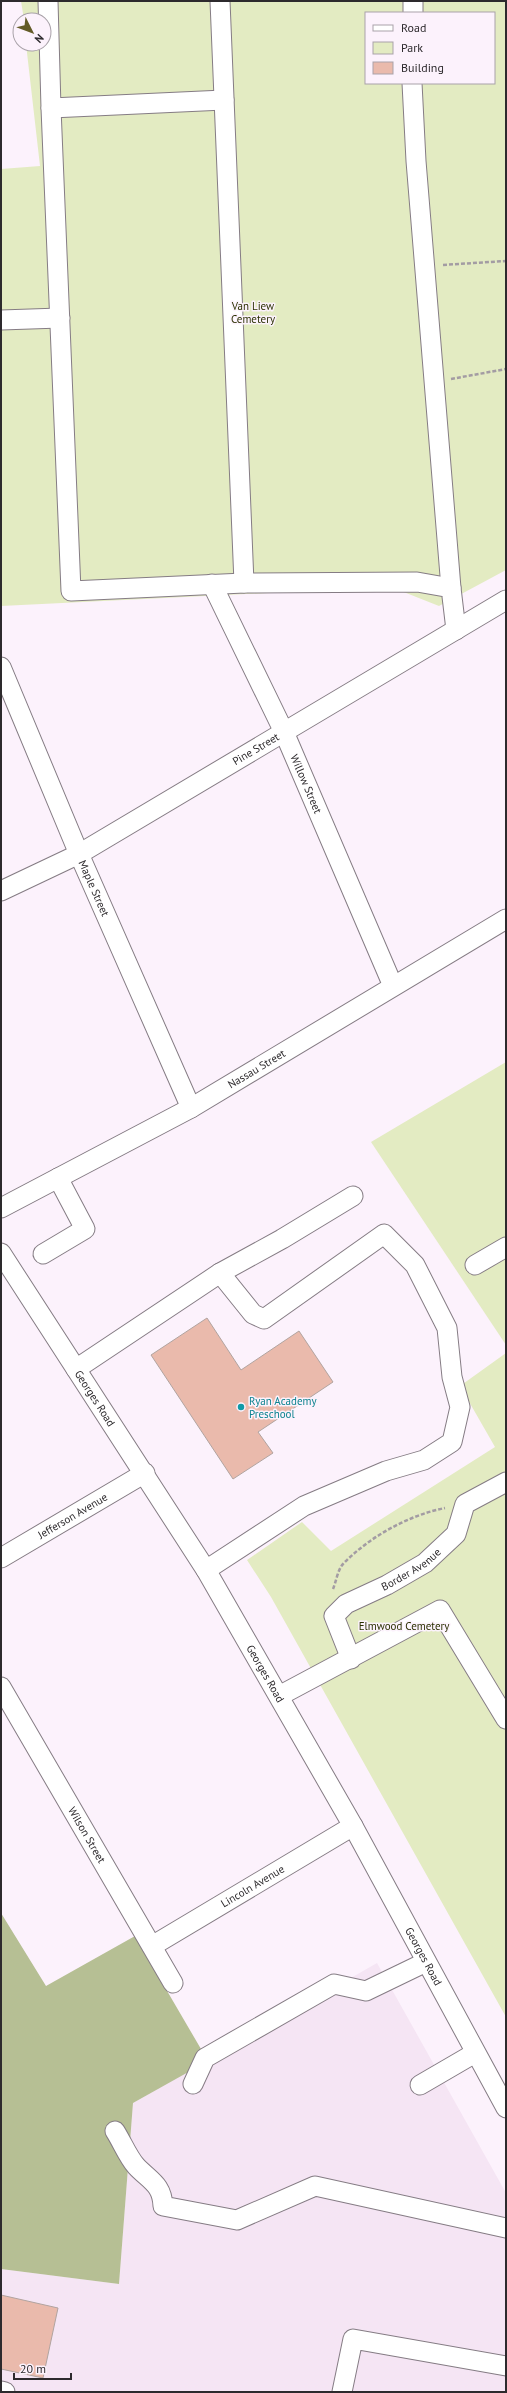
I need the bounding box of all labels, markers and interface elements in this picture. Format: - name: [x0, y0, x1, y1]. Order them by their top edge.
- north arrow: [12, 12, 52, 52]
- legend: [365, 12, 495, 84]
- text: Road: [401, 20, 426, 35]
- text: N: [32, 31, 47, 46]
- text: Park: [401, 40, 423, 55]
- text: Building: [401, 60, 444, 75]
- park label: Van Liew Cemetery: [231, 299, 276, 326]
- street label: Pine Street: [230, 729, 282, 768]
- street label: Willow Street: [287, 752, 325, 816]
- street label: Maple Street: [76, 858, 113, 919]
- street label: Nassau Street: [225, 1046, 288, 1091]
- street label: Georges Road: [72, 1367, 118, 1429]
- place label: Ryan Academy Preschool: [249, 1394, 318, 1421]
- marker: Ryan Academy Preschool: [236, 1402, 246, 1412]
- street label: Jefferson Avenue: [34, 1490, 110, 1542]
- street label: Border Avenue: [379, 1545, 444, 1594]
- park label: Elmwood Cemetery: [359, 1619, 450, 1633]
- street label: Georges Road: [243, 1642, 288, 1705]
- street label: Wilson Street: [65, 1804, 109, 1866]
- street label: Lincoln Avenue: [218, 1861, 287, 1910]
- street label: Georges Road: [402, 1925, 445, 1988]
- scale bar: [14, 2355, 71, 2381]
- text: 20 m: [20, 2361, 46, 2376]

